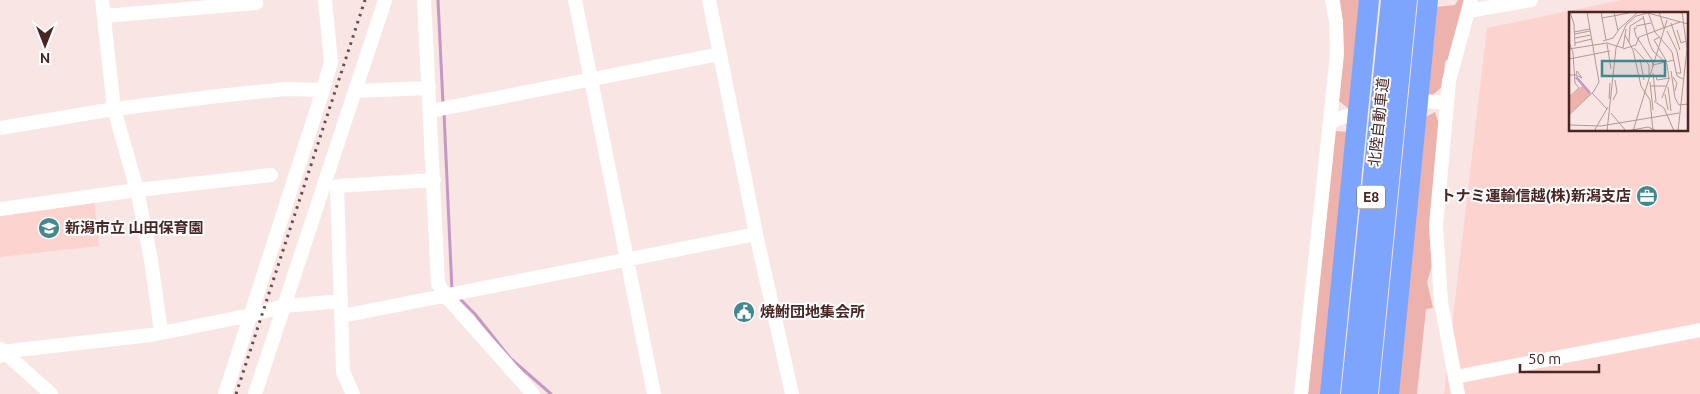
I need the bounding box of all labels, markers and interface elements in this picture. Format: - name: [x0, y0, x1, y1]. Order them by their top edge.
- inset map: [1569, 12, 1688, 131]
- north arrow: [20, 20, 70, 70]
- text: N: [40, 50, 50, 66]
- street label: 北陸自動車道: [1365, 76, 1392, 168]
- office icon: トナミ運輸信越(株)新潟支店: [1635, 184, 1659, 208]
- road number: E8: [1357, 186, 1385, 208]
- place label: トナミ運輸信越(株)新潟支店: [1441, 187, 1631, 204]
- school or university icon: 新潟市立 山田保育園: [37, 216, 61, 240]
- place label: 新潟市立 山田保育園: [65, 219, 204, 236]
- public building icon: 焼鮒団地集会所: [732, 300, 756, 324]
- place label: 焼鮒団地集会所: [760, 303, 865, 320]
- scale bar: [1520, 342, 1599, 374]
- text: 50 m: [1528, 350, 1561, 367]

